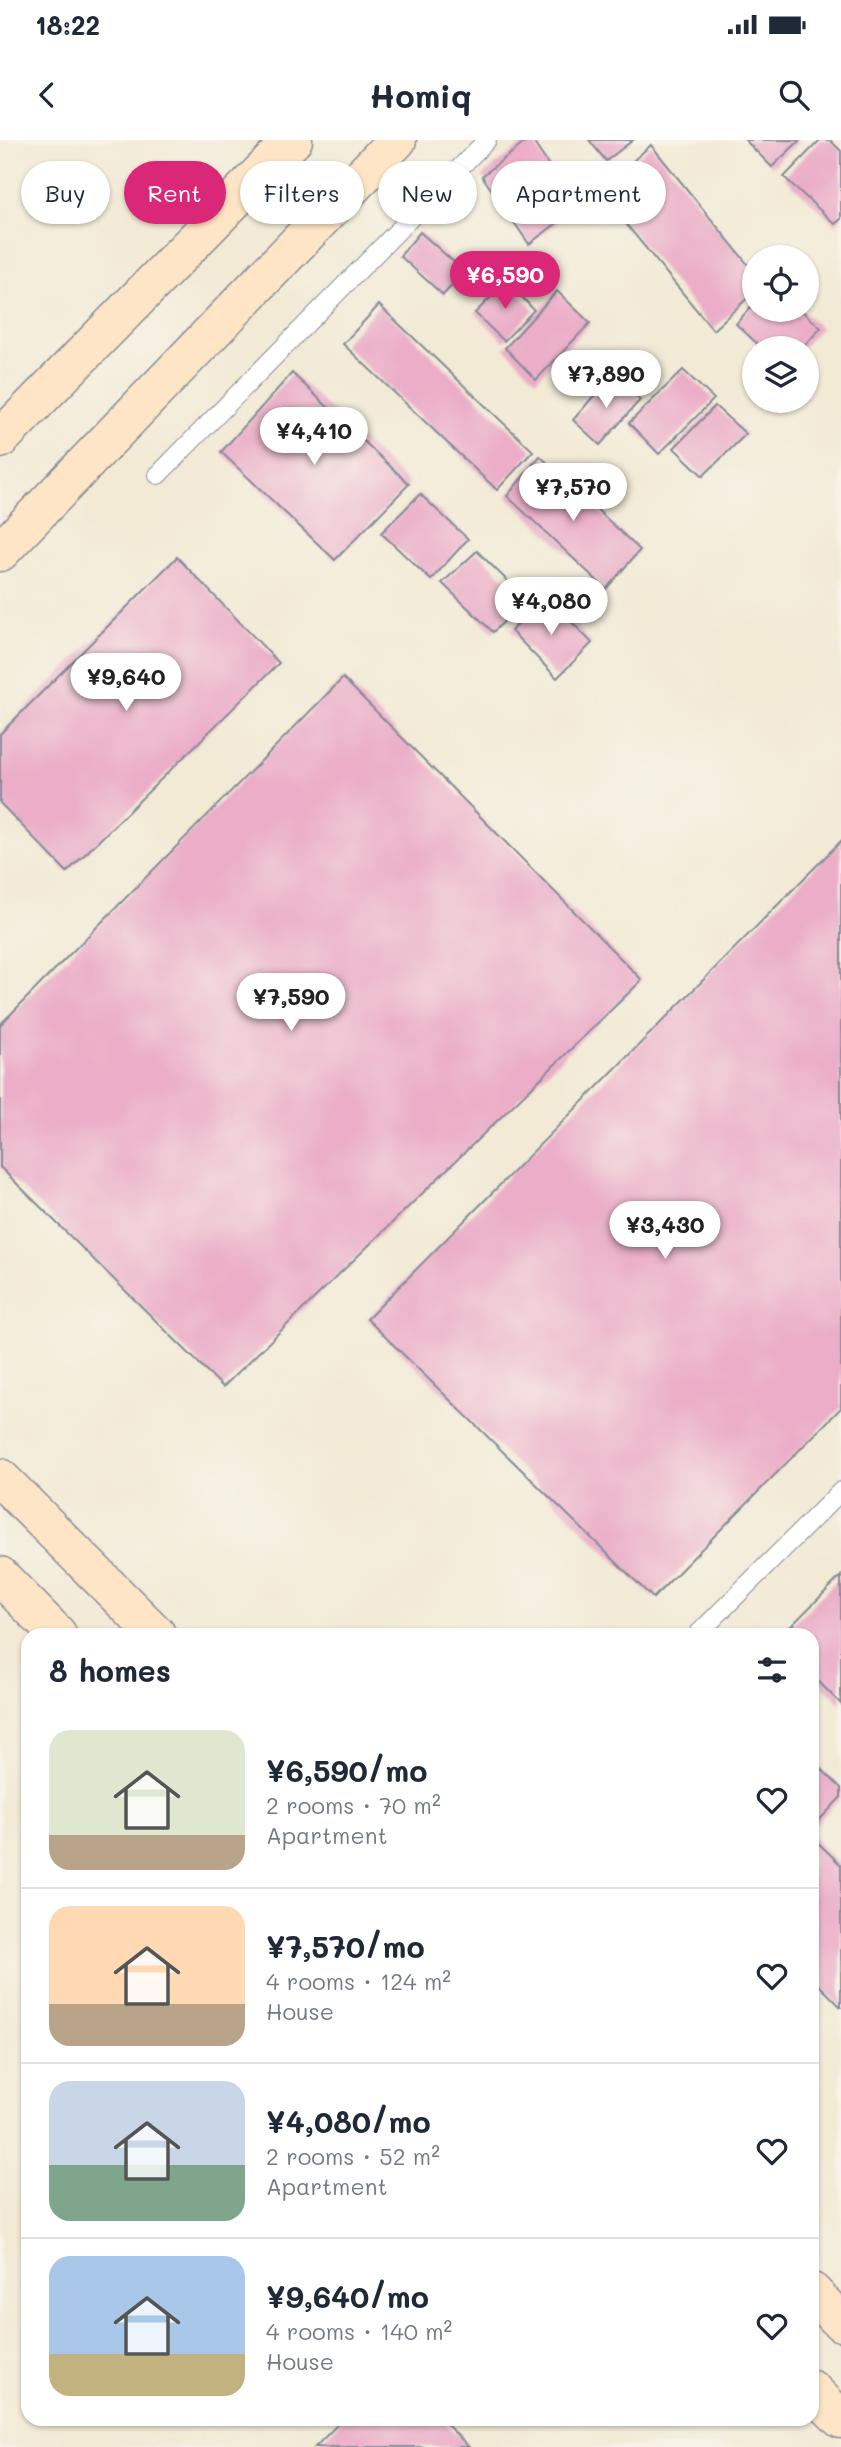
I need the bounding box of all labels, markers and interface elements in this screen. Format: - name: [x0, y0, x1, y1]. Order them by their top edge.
- text: 18:22: [35, 8, 100, 42]
- text: Homiq: [369, 74, 472, 116]
- icon: back: [28, 76, 66, 114]
- icon: search: [775, 76, 813, 114]
- chip: Buy: [21, 161, 110, 224]
- chip: Rent: [124, 161, 226, 224]
- chip: Filters: [240, 161, 364, 224]
- chip: New: [378, 161, 477, 224]
- chip: Apartment: [491, 161, 666, 224]
- map controls: [742, 245, 819, 413]
- button: locate: [742, 245, 819, 322]
- pin: ¥6,590: [448, 251, 562, 311]
- text: ¥6,590: [466, 259, 544, 289]
- button: layers: [742, 336, 819, 413]
- pin: ¥7,890: [549, 350, 663, 410]
- text: ¥7,890: [567, 358, 645, 388]
- pin: ¥4,410: [257, 408, 371, 467]
- text: ¥4,410: [276, 415, 352, 445]
- pin: ¥7,570: [516, 464, 630, 523]
- text: ¥7,570: [535, 471, 611, 501]
- pin: ¥4,080: [494, 578, 608, 637]
- text: ¥4,080: [511, 585, 591, 615]
- pin: ¥9,640: [69, 654, 183, 713]
- text: ¥9,640: [86, 661, 166, 691]
- pin: ¥7,590: [234, 974, 348, 1033]
- text: ¥7,590: [253, 981, 329, 1011]
- pin: ¥3,430: [608, 1202, 722, 1261]
- text: ¥3,430: [625, 1209, 705, 1239]
- text: 8 homes: [49, 1650, 171, 1690]
- icon: filters: [753, 1651, 791, 1689]
- text: ¥6,590/mo: [266, 1750, 427, 1790]
- icon: home: [105, 1758, 189, 1842]
- icon: heart: [753, 1781, 791, 1819]
- text: 2 rooms · 70 m²: [266, 1790, 441, 1820]
- text: Apartment: [266, 1820, 388, 1850]
- text: ¥7,570/mo: [266, 1926, 425, 1966]
- icon: home: [105, 1934, 189, 2018]
- icon: heart: [753, 1957, 791, 1995]
- text: 4 rooms · 124 m²: [266, 1966, 451, 1996]
- text: House: [266, 1996, 334, 2026]
- text: ¥4,080/mo: [266, 2101, 431, 2141]
- icon: home: [105, 2109, 189, 2193]
- icon: heart: [753, 2132, 791, 2170]
- text: 2 rooms · 52 m²: [266, 2141, 440, 2171]
- text: Apartment: [266, 2171, 388, 2201]
- text: ¥9,640/mo: [266, 2276, 429, 2316]
- icon: home: [105, 2284, 189, 2368]
- icon: heart: [753, 2307, 791, 2345]
- text: 4 rooms · 140 m²: [266, 2316, 452, 2346]
- text: House: [266, 2346, 334, 2376]

